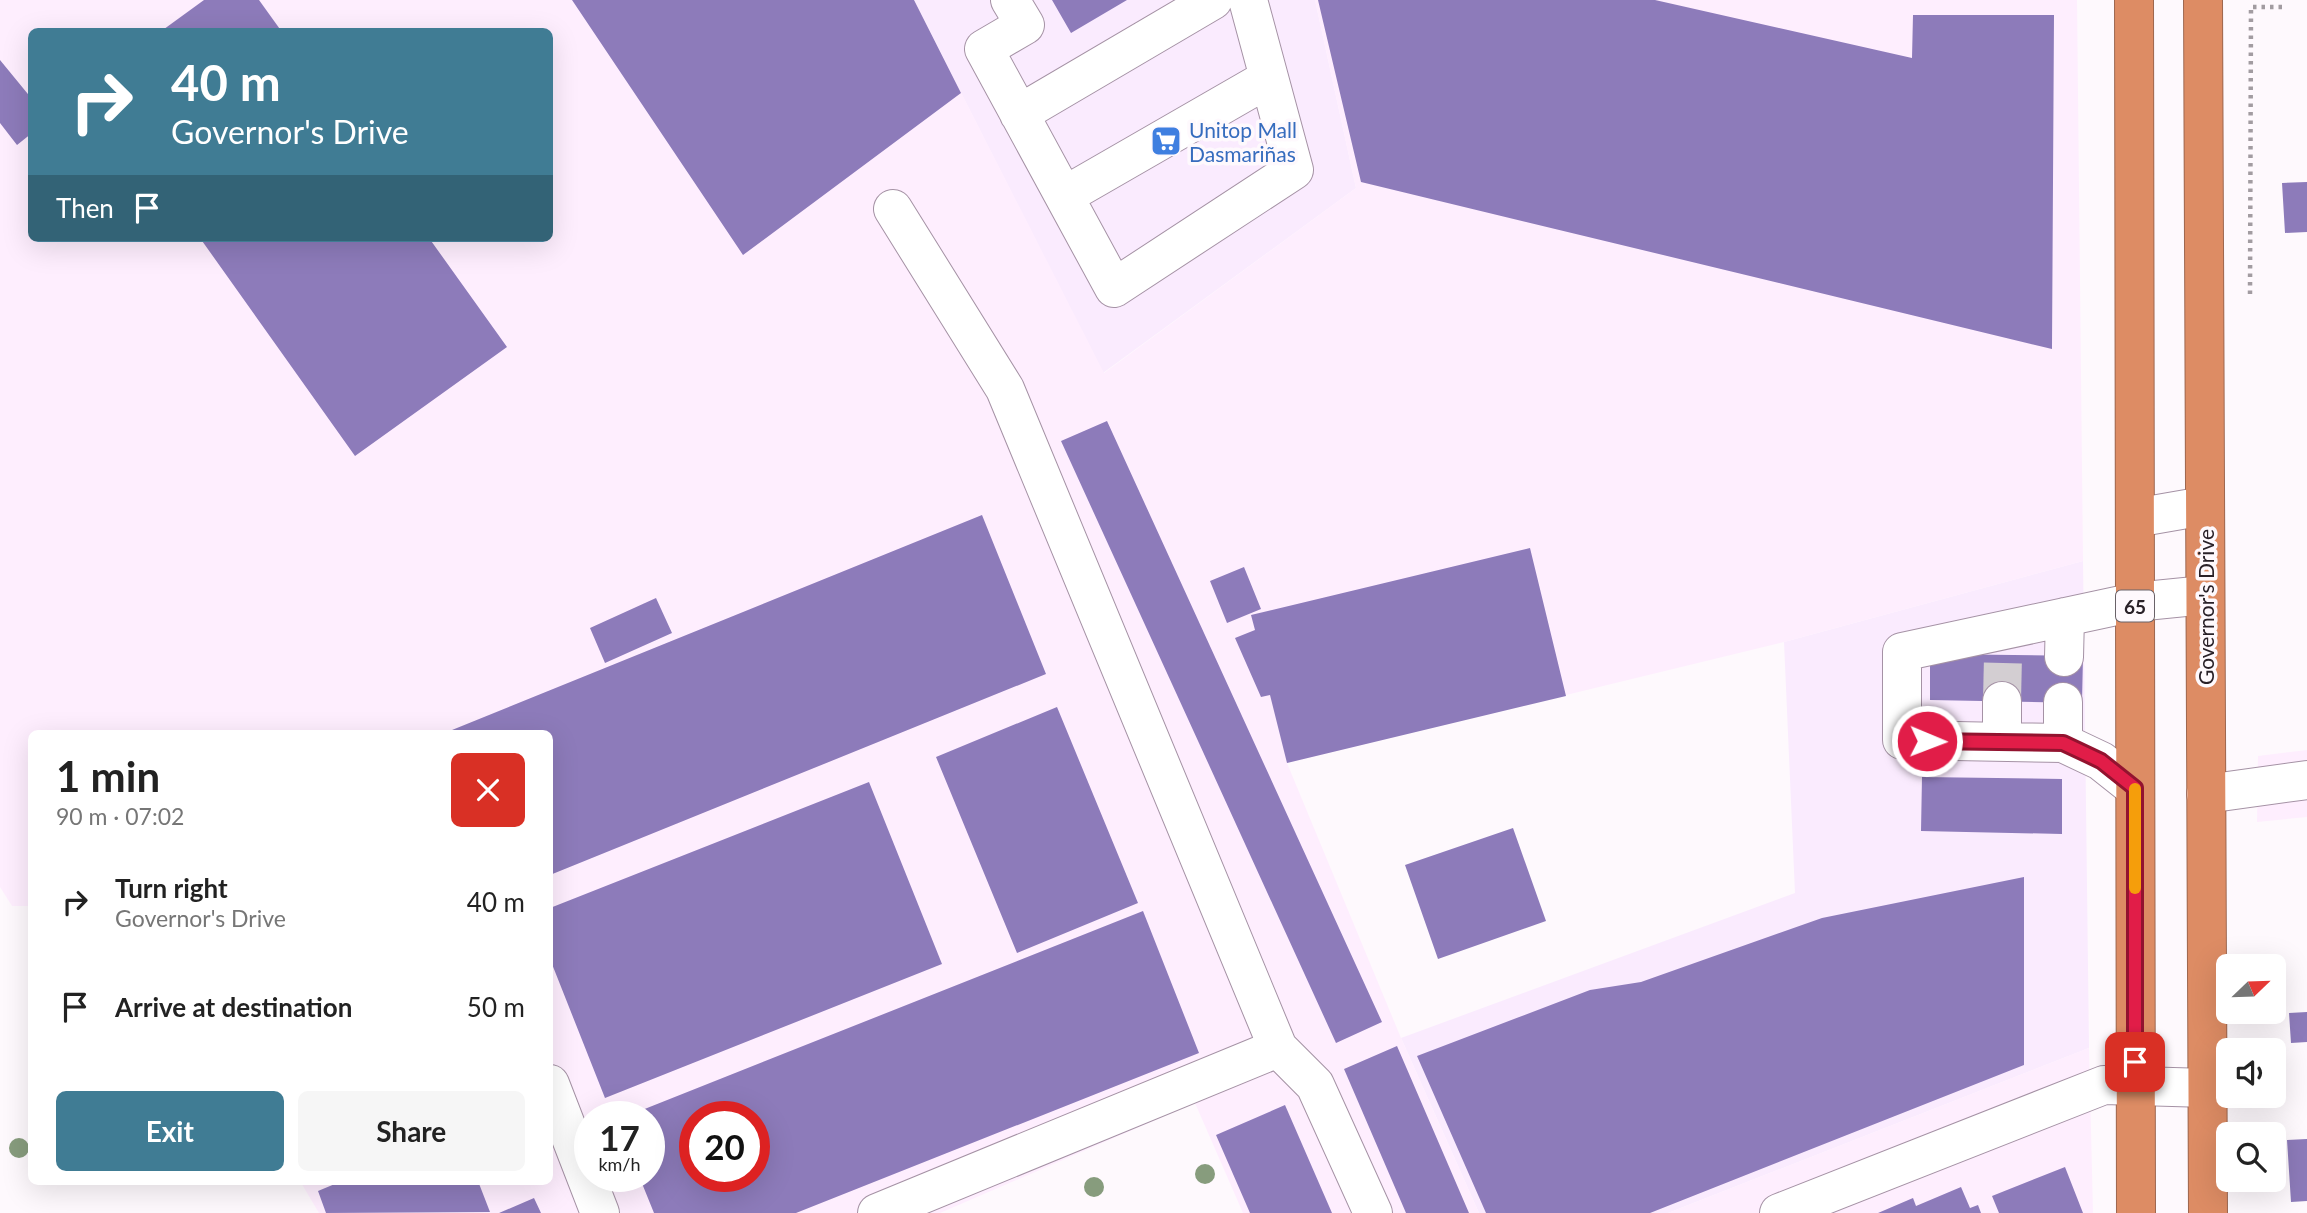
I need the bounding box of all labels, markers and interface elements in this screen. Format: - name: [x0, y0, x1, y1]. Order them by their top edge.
- text: 40 m: [171, 53, 281, 111]
- icon: right: [56, 56, 147, 147]
- text: Governor's Drive: [171, 112, 409, 151]
- place label: Unitop Mall Dasmariñas: [1189, 117, 1297, 166]
- supermarket icon: Unitop Mall Dasmariñas: [1149, 124, 1183, 158]
- icon: arrive: [128, 189, 166, 227]
- text: Then: [56, 192, 114, 224]
- street label: Governor's Drive: [2193, 529, 2218, 685]
- road number: 65: [2116, 590, 2154, 622]
- position arrow: [1890, 704, 1964, 778]
- text: 1 min: [56, 751, 160, 801]
- button: close: [451, 753, 525, 827]
- text: 90 m · 07:02: [56, 802, 184, 830]
- text: Turn right: [115, 872, 228, 904]
- icon: right: [56, 883, 94, 921]
- text: 40 m: [467, 886, 525, 918]
- text: Governor's Drive: [115, 904, 286, 932]
- north arrow: [2216, 954, 2286, 1024]
- map controls: [2216, 954, 2286, 1192]
- icon: arrive: [56, 988, 94, 1026]
- text: Arrive at destination: [115, 991, 352, 1023]
- text: 50 m: [467, 991, 525, 1023]
- pin: [2105, 1032, 2165, 1092]
- button: sound: [2216, 1038, 2286, 1108]
- icon: arrive: [2116, 1043, 2154, 1081]
- button: Exit: [56, 1091, 284, 1171]
- button: Share: [298, 1091, 525, 1171]
- speed limit sign: 20: [679, 1101, 770, 1192]
- text: 17: [599, 1116, 640, 1158]
- button: search: [2216, 1122, 2286, 1192]
- text: km/h: [598, 1153, 641, 1175]

